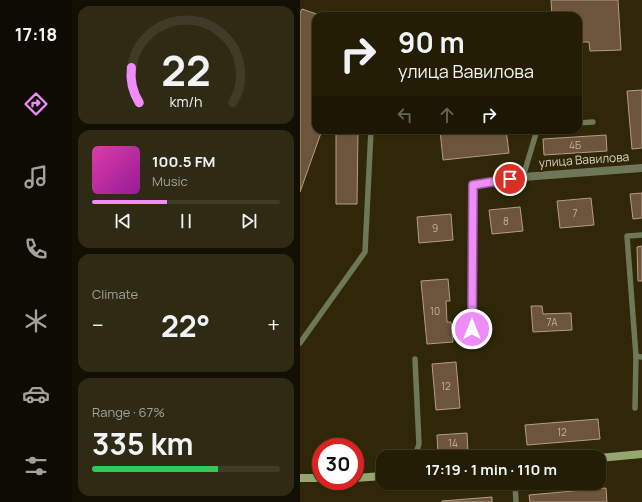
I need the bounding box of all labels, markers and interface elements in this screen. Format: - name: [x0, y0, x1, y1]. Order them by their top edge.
- text: 17:18: [15, 22, 57, 46]
- text: 90 m: [398, 23, 465, 61]
- icon: right: [332, 28, 384, 80]
- text: 22: [161, 42, 211, 98]
- text: улица Вавилова: [398, 59, 534, 83]
- icon: directions: [22, 90, 50, 118]
- text: km/h: [169, 92, 203, 111]
- icon: left: [394, 104, 416, 126]
- icon: ahead: [436, 104, 458, 126]
- icon: right: [478, 104, 500, 126]
- house number: 4Б: [569, 138, 581, 152]
- street label: улица Вавилова: [538, 148, 630, 171]
- text: 100.5 FM: [152, 151, 215, 172]
- pin: [493, 162, 527, 196]
- icon: music: [22, 163, 50, 191]
- icon: arrive: [499, 168, 521, 190]
- text: Music: [152, 172, 188, 190]
- house number: 7: [572, 206, 578, 220]
- icon: previous: [112, 210, 134, 232]
- icon: pause: [175, 210, 197, 232]
- icon: next: [238, 210, 260, 232]
- house number: 8: [503, 214, 509, 228]
- house number: 9: [432, 221, 438, 235]
- icon: phone: [22, 235, 50, 263]
- text: Climate: [92, 285, 138, 303]
- house number: 10: [430, 304, 440, 318]
- text: 22°: [161, 305, 210, 346]
- icon: climate: [22, 307, 50, 335]
- position arrow: [451, 308, 493, 350]
- text: −: [92, 310, 104, 340]
- text: +: [267, 310, 280, 340]
- house number: 7А: [547, 315, 558, 329]
- house number: 12: [441, 379, 451, 393]
- icon: car: [22, 380, 50, 408]
- text: Range · 67%: [92, 403, 165, 421]
- text: 335 km: [92, 423, 194, 464]
- house number: 12: [557, 425, 567, 439]
- house number: 14: [448, 436, 458, 450]
- speed limit sign: 30: [312, 438, 364, 490]
- icon: filters: [22, 452, 50, 480]
- text: 17:19 · 1 min · 110 m: [425, 459, 557, 480]

